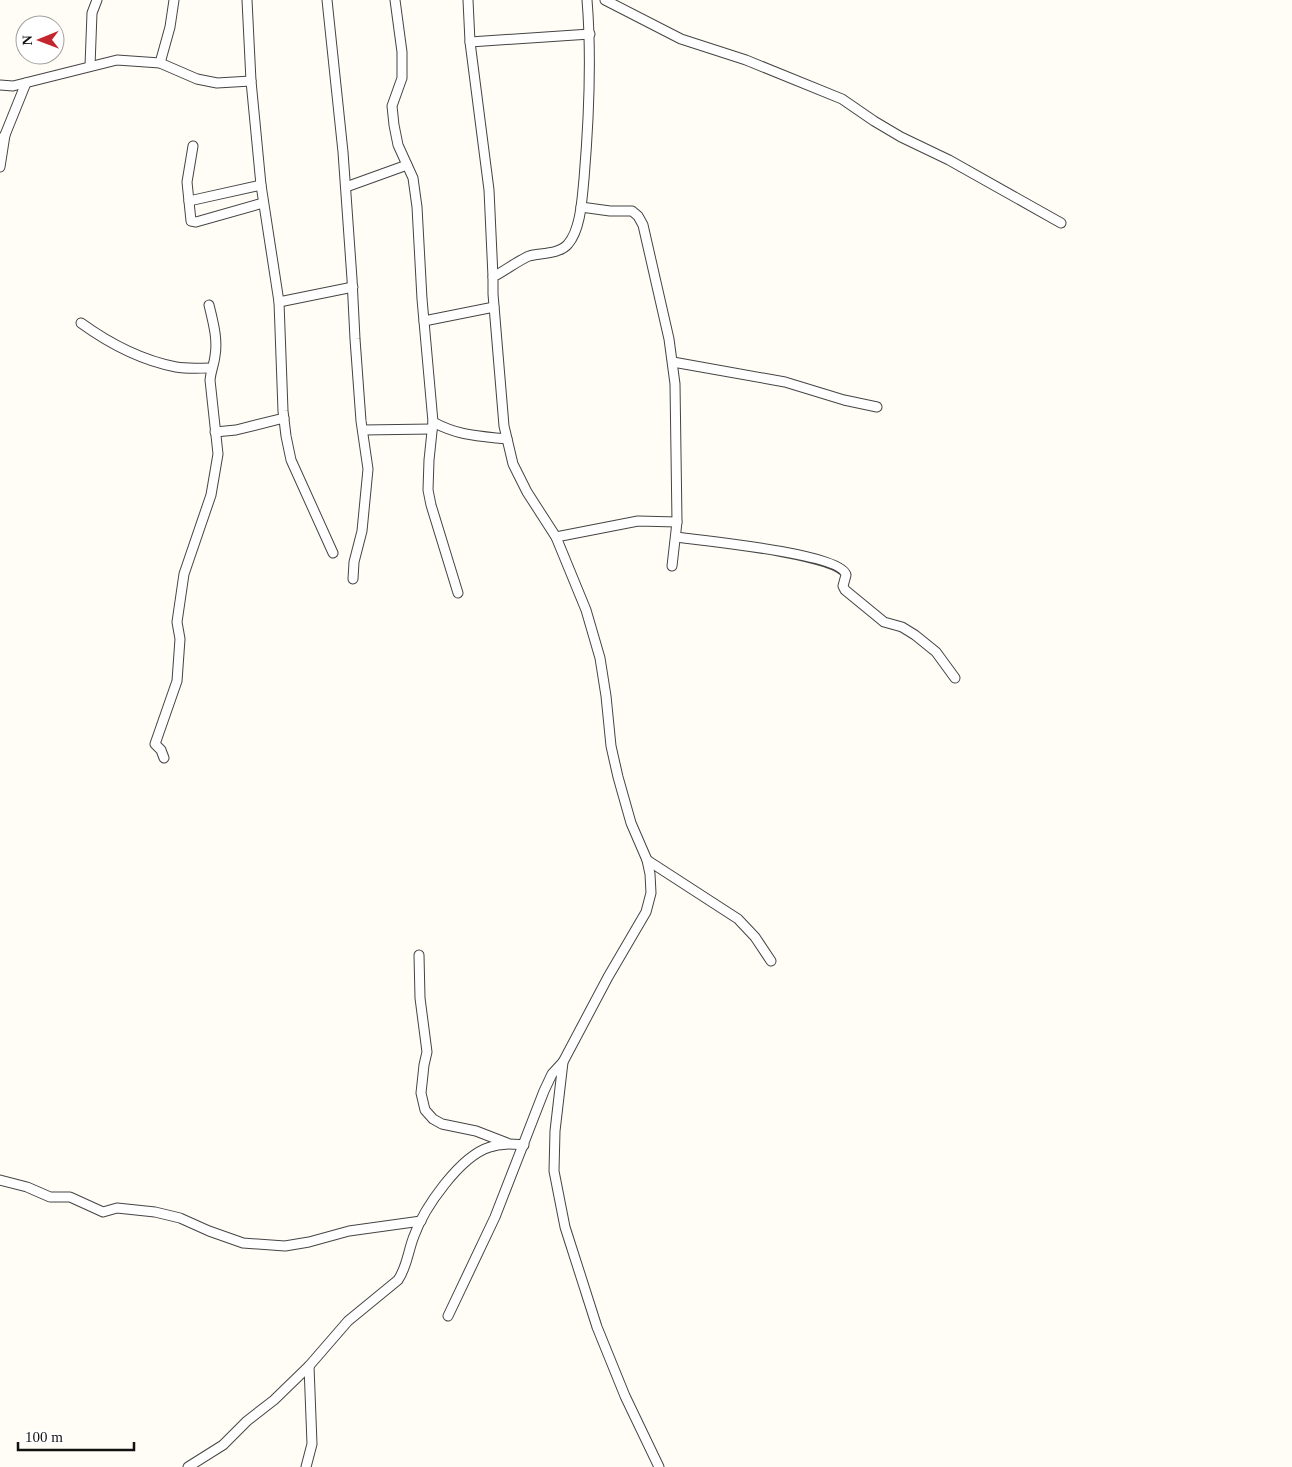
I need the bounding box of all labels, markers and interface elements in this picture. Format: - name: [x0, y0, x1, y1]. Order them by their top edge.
- north arrow: [15, 15, 65, 65]
- text: N: [20, 35, 35, 45]
- scale bar: [18, 1420, 134, 1452]
- text: 100 m: [25, 1429, 63, 1445]

